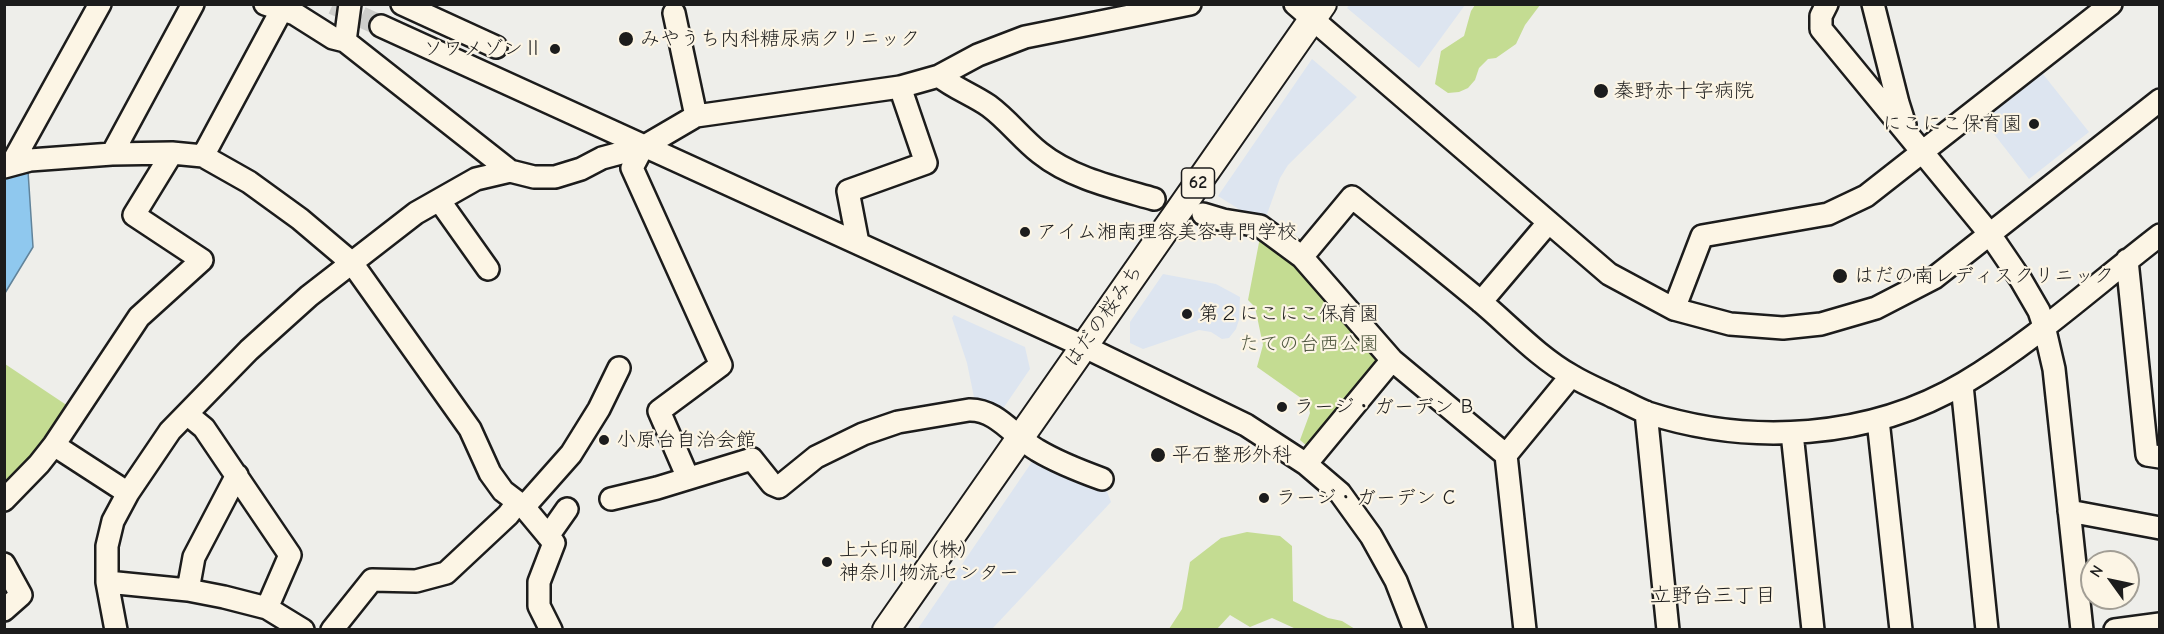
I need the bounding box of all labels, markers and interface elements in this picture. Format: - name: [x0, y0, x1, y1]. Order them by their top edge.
- place label: みやうち内科糖尿病クリニック: [640, 27, 920, 51]
- marker: みやうち内科糖尿病クリニック: [617, 30, 635, 48]
- place label: ソワメゾンⅡ: [423, 37, 543, 61]
- marker: ソワメゾンⅡ: [548, 42, 562, 56]
- place label: 秦野赤十字病院: [1614, 79, 1754, 103]
- marker: 秦野赤十字病院: [1592, 82, 1610, 100]
- place label: にこにこ保育園: [1882, 112, 2022, 136]
- marker: にこにこ保育園: [2027, 117, 2041, 131]
- road number: 62: [1182, 168, 1214, 198]
- place label: アイム湘南理容美容専門学校: [1037, 220, 1297, 244]
- marker: アイム湘南理容美容専門学校: [1018, 225, 1032, 239]
- street label: はだの桜みち: [1060, 260, 1148, 372]
- place label: はだの南レディスクリニック: [1854, 264, 2114, 288]
- marker: はだの南レディスクリニック: [1831, 267, 1849, 285]
- place label: 第２にこにこ保育園: [1199, 302, 1379, 326]
- marker: 第２にこにこ保育園: [1180, 307, 1194, 321]
- park label: たての台西公園: [1239, 332, 1379, 356]
- place label: ラージ・ガーデン B: [1294, 395, 1473, 419]
- marker: ラージ・ガーデン B: [1275, 400, 1289, 414]
- place label: 小原台自治会館: [616, 428, 756, 452]
- marker: 小原台自治会館: [597, 433, 611, 447]
- place label: 平石整形外科: [1172, 443, 1292, 467]
- marker: 平石整形外科: [1149, 446, 1167, 464]
- place label: ラージ・ガーデン C: [1276, 486, 1455, 510]
- marker: ラージ・ガーデン C: [1257, 491, 1271, 505]
- place label: 上六印刷（株） 神奈川物流センター: [839, 538, 1019, 585]
- north arrow: [2080, 550, 2140, 610]
- marker: 上六印刷（株） 神奈川物流センター: [820, 555, 834, 569]
- text: N: [2086, 562, 2107, 581]
- district label: 立野台三丁目: [1650, 583, 1776, 609]

